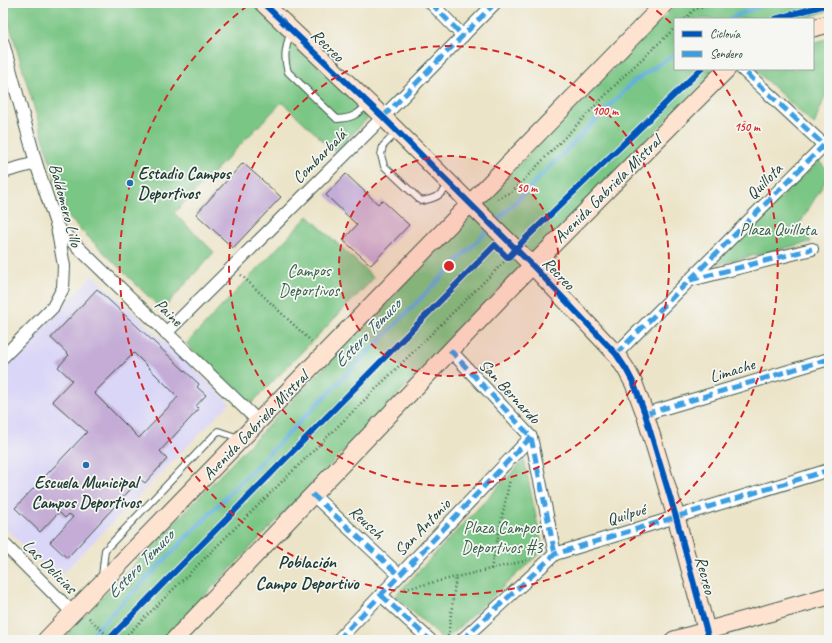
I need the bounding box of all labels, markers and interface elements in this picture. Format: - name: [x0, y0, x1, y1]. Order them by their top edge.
- legend: [674, 18, 814, 70]
- street label: Recreo: [307, 25, 349, 67]
- text: Ciclovía: [710, 26, 741, 42]
- text: Sendero: [710, 46, 743, 62]
- text: 100 m: [592, 103, 619, 119]
- text: 150 m: [734, 119, 761, 135]
- street label: Combarbalá: [288, 124, 352, 188]
- street label: Avenida Gabriela Mistral: [549, 129, 668, 247]
- street label: Quillota: [742, 158, 788, 204]
- street label: Baldomero Lillo: [44, 161, 87, 250]
- place label: Estadio Campos Deportivos: [138, 163, 233, 204]
- marker: Estadio Campos Deportivos: [125, 178, 135, 188]
- text: 50 m: [517, 180, 538, 196]
- park label: Plaza Quillota: [740, 219, 818, 240]
- street label: Recreo: [538, 252, 580, 295]
- centre of rings: [442, 259, 456, 273]
- park label: Campos Deportivos: [279, 260, 340, 301]
- water label: Estero Temuco: [329, 291, 408, 372]
- street label: Paine: [150, 294, 188, 332]
- street label: Limache: [707, 353, 759, 387]
- street label: San Bernardo: [474, 355, 546, 429]
- street label: Avenida Gabriela Mistral: [198, 364, 315, 484]
- marker: Escuela Municipal Campos Deportivos: [81, 460, 91, 470]
- place label: Escuela Municipal Campos Deportivos: [31, 472, 143, 513]
- street label: San Antonio: [390, 493, 456, 561]
- street label: Quilpué: [604, 498, 650, 530]
- street label: Reusch: [345, 501, 389, 544]
- park label: Plaza Campos Deportivos #3: [461, 517, 544, 558]
- water label: Estero Temuco: [102, 522, 181, 603]
- street label: Las Delicias: [18, 535, 83, 599]
- district label: Población Campo Deportivo: [256, 551, 360, 594]
- street label: Recreo: [690, 554, 721, 597]

